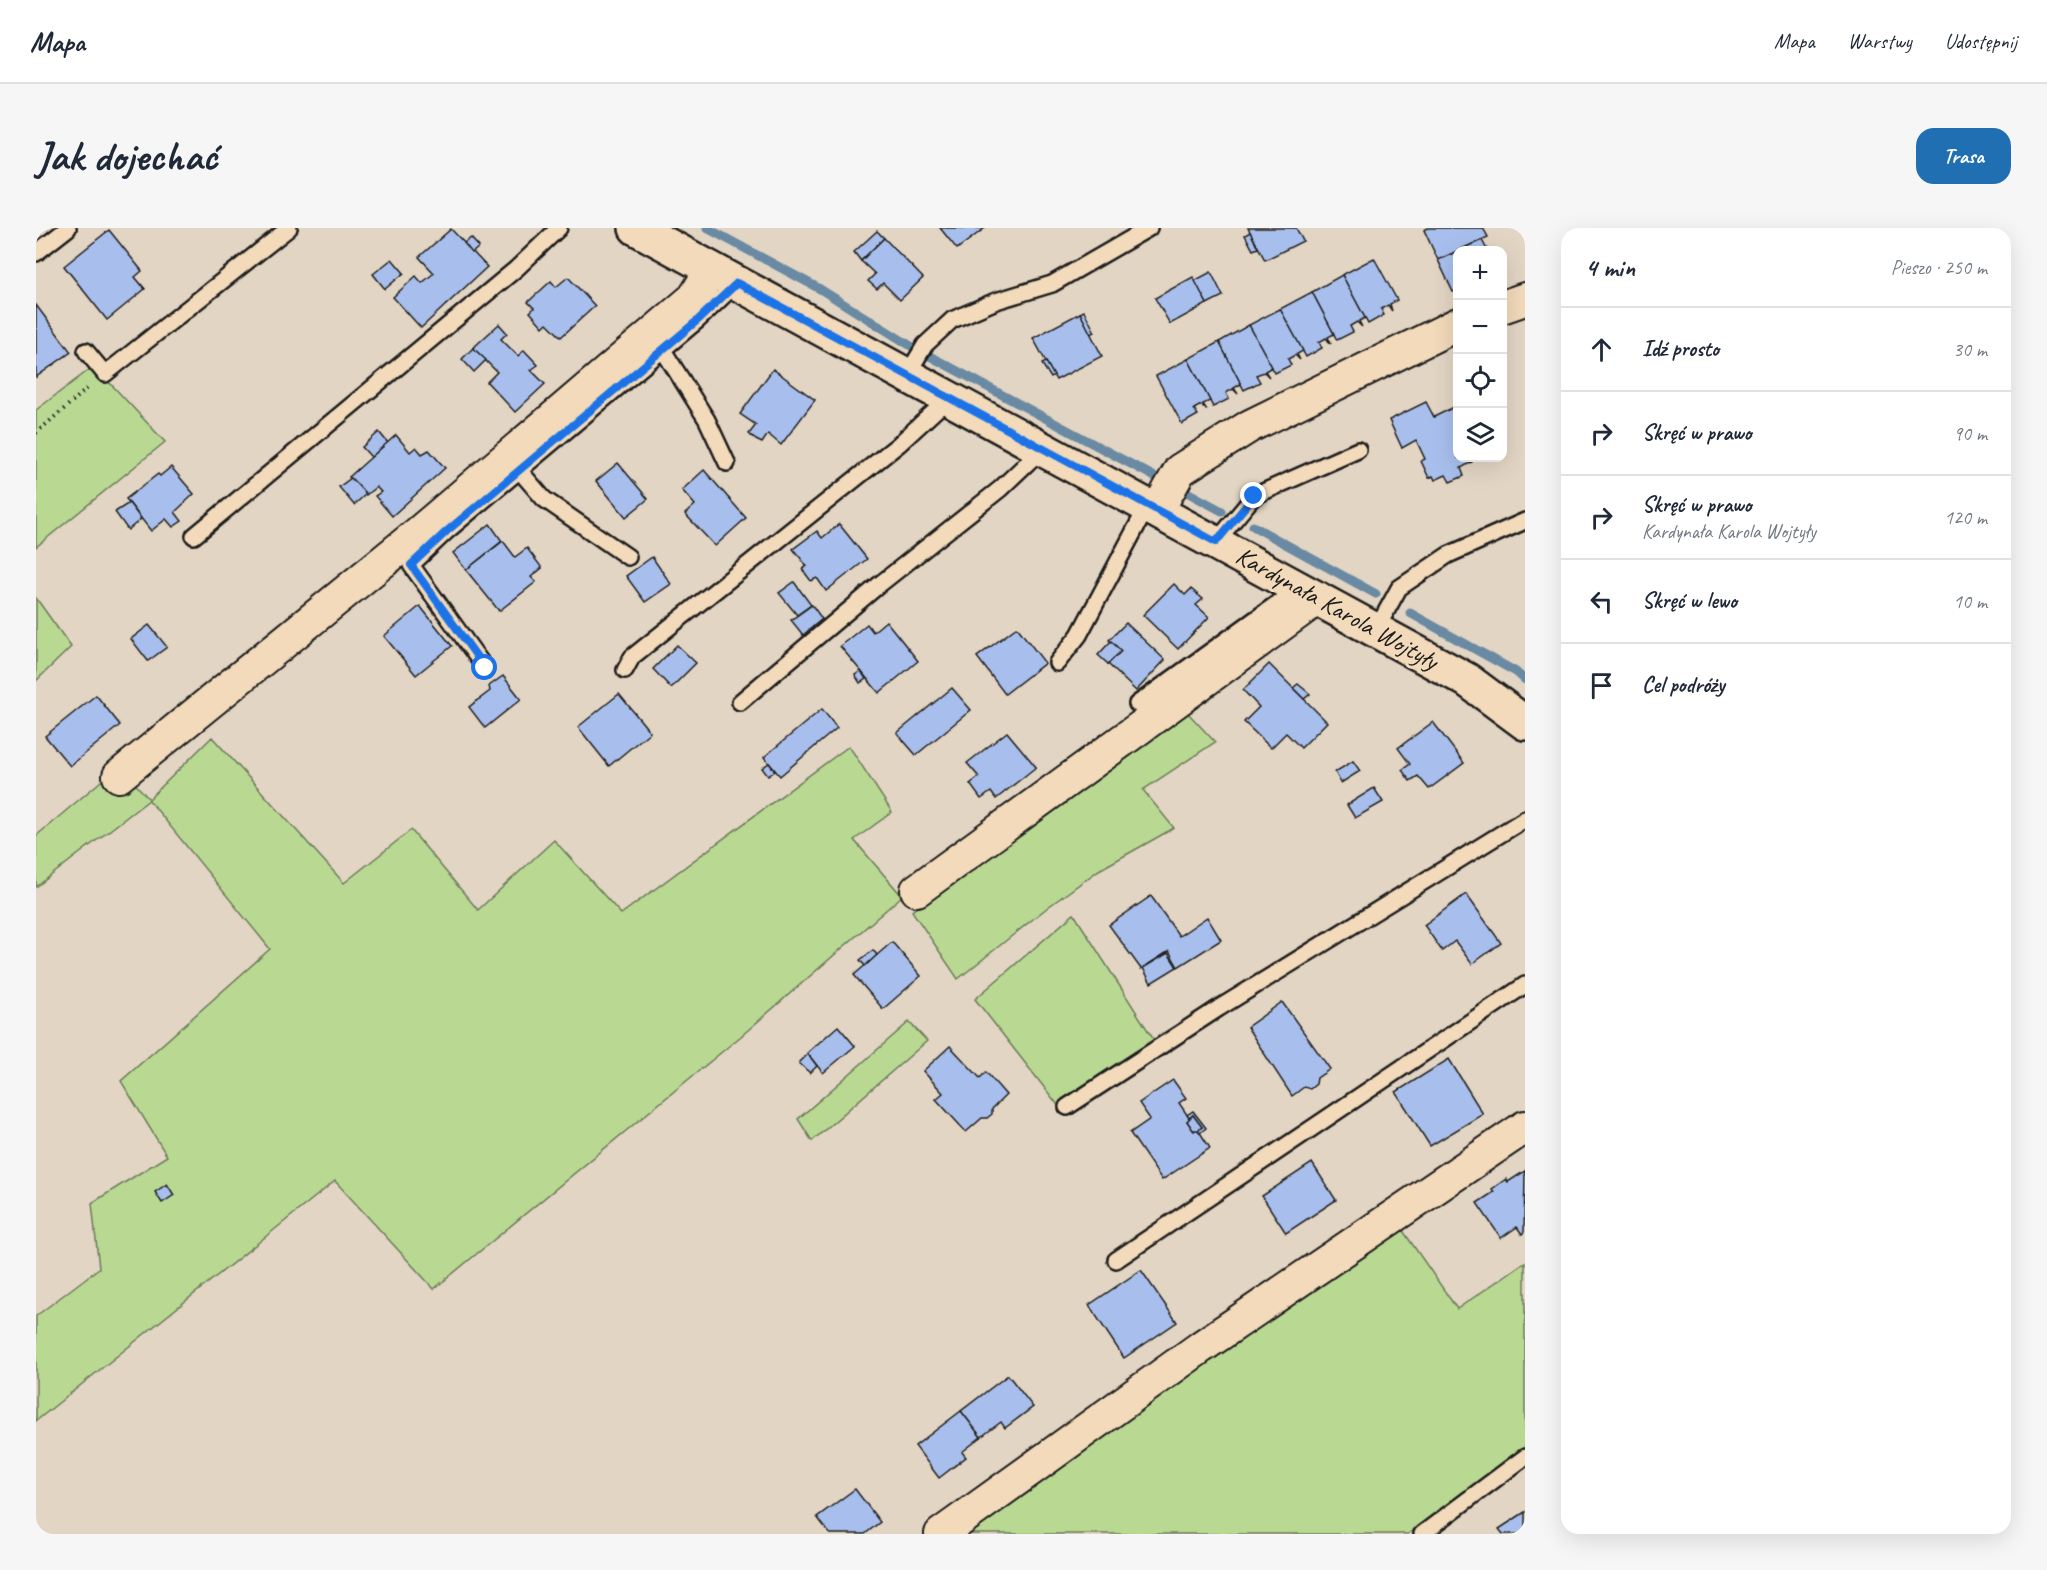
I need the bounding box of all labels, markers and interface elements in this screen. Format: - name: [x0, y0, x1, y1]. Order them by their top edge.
- text: Mapa: [30, 24, 85, 59]
- text: Mapa: [1774, 28, 1815, 54]
- text: Warstwy: [1848, 28, 1912, 54]
- text: Udostępnij: [1945, 28, 2017, 54]
- button: Trasa: [1916, 128, 2011, 184]
- text: Jak dojechać: [36, 130, 217, 183]
- map controls: [1453, 246, 1507, 462]
- button: +: [1453, 246, 1507, 300]
- text: 4 min: [1585, 251, 1635, 284]
- text: Pieszo · 250 m: [1891, 255, 1987, 280]
- button: −: [1453, 300, 1507, 354]
- icon: ahead: [1585, 333, 1618, 366]
- text: Idź prosto: [1642, 335, 1719, 363]
- text: 30 m: [1953, 337, 1987, 362]
- button: locate: [1453, 354, 1507, 408]
- button: layers: [1453, 408, 1507, 462]
- icon: right: [1585, 417, 1618, 450]
- text: Skręć w prawo: [1642, 419, 1751, 447]
- text: 90 m: [1953, 421, 1987, 446]
- route end: [1240, 482, 1266, 508]
- text: Skręć w prawo: [1642, 491, 1751, 519]
- icon: right: [1585, 501, 1618, 534]
- text: 120 m: [1944, 505, 1987, 530]
- text: Kardynała Karola Wojtyły: [1642, 519, 1816, 544]
- street label: Kardynała Karola Wojtyły: [1230, 539, 1446, 678]
- icon: left: [1585, 585, 1618, 618]
- text: Skręć w lewo: [1642, 587, 1737, 615]
- text: 10 m: [1953, 589, 1987, 614]
- route start: [471, 654, 497, 680]
- icon: arrive: [1585, 669, 1618, 702]
- text: Cel podróży: [1642, 671, 1725, 699]

